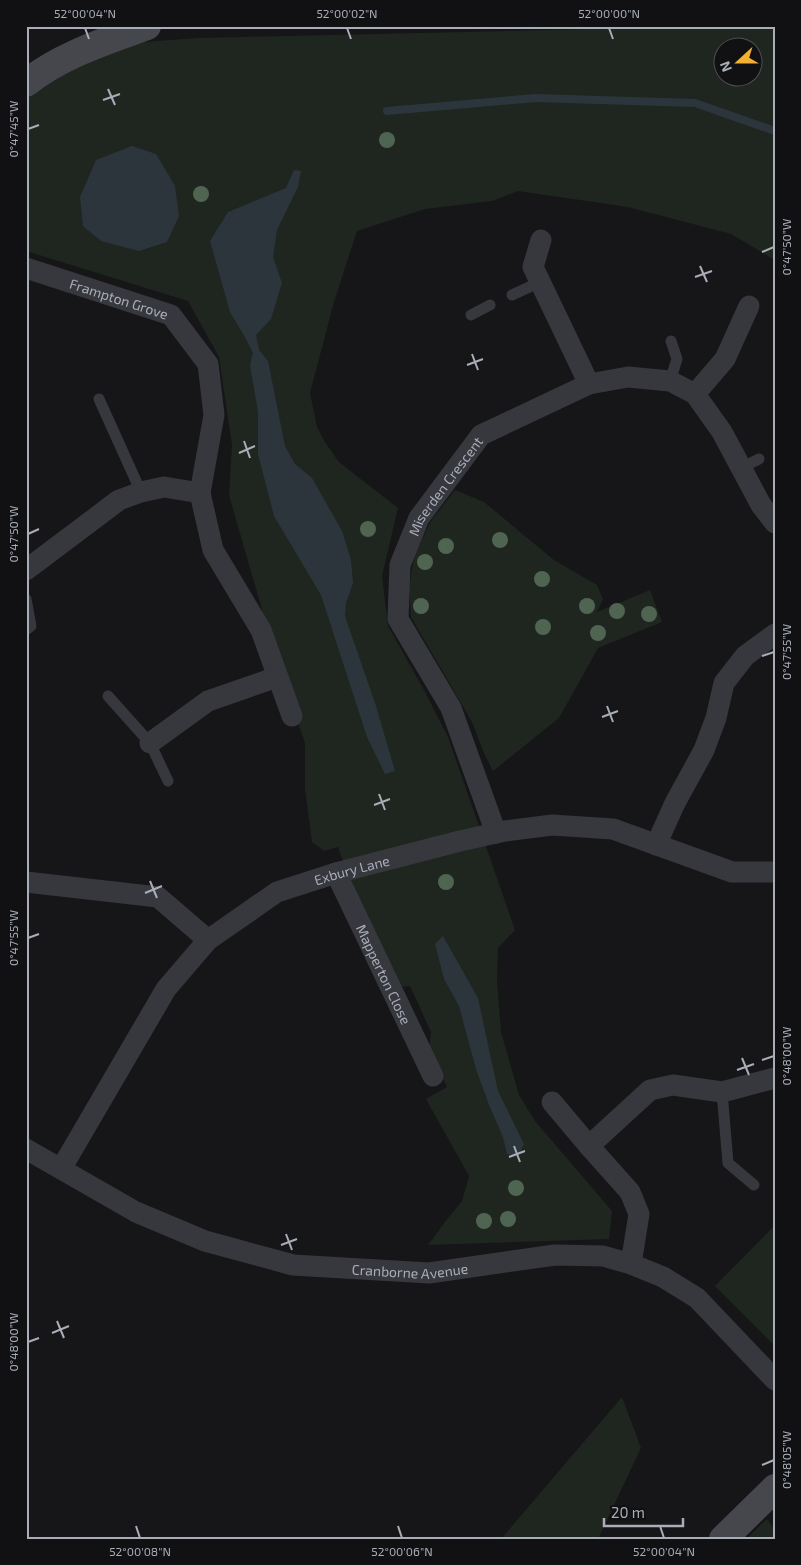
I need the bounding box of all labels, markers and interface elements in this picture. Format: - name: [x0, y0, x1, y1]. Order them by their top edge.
- text: 52°00'04"N: [54, 6, 116, 20]
- text: 52°00'02"N: [316, 6, 378, 20]
- text: 52°00'00"N: [578, 6, 640, 20]
- north arrow: [714, 38, 764, 88]
- text: N: [716, 59, 735, 75]
- text: 0°47'45"W: [6, 101, 20, 157]
- text: 0°47'50"W: [779, 219, 793, 275]
- street label: Frampton Grove: [68, 274, 171, 322]
- street label: Miserden Crescent: [404, 433, 486, 538]
- text: 0°47'50"W: [6, 506, 20, 562]
- text: 0°47'55"W: [779, 624, 793, 680]
- street label: Exbury Lane: [312, 851, 391, 888]
- text: 0°47'55"W: [6, 910, 20, 966]
- street label: Mapperton Close: [353, 921, 415, 1027]
- text: 0°48'00"W: [779, 1027, 793, 1085]
- street label: Cranborne Avenue: [351, 1259, 469, 1282]
- text: 0°48'00"W: [6, 1313, 20, 1371]
- text: 0°48'05"W: [779, 1431, 793, 1489]
- scale bar: [604, 1495, 682, 1527]
- text: 20 m: [611, 1503, 645, 1521]
- text: 52°00'08"N: [109, 1544, 171, 1558]
- text: 52°00'06"N: [371, 1544, 433, 1558]
- text: 52°00'04"N: [633, 1544, 695, 1558]

